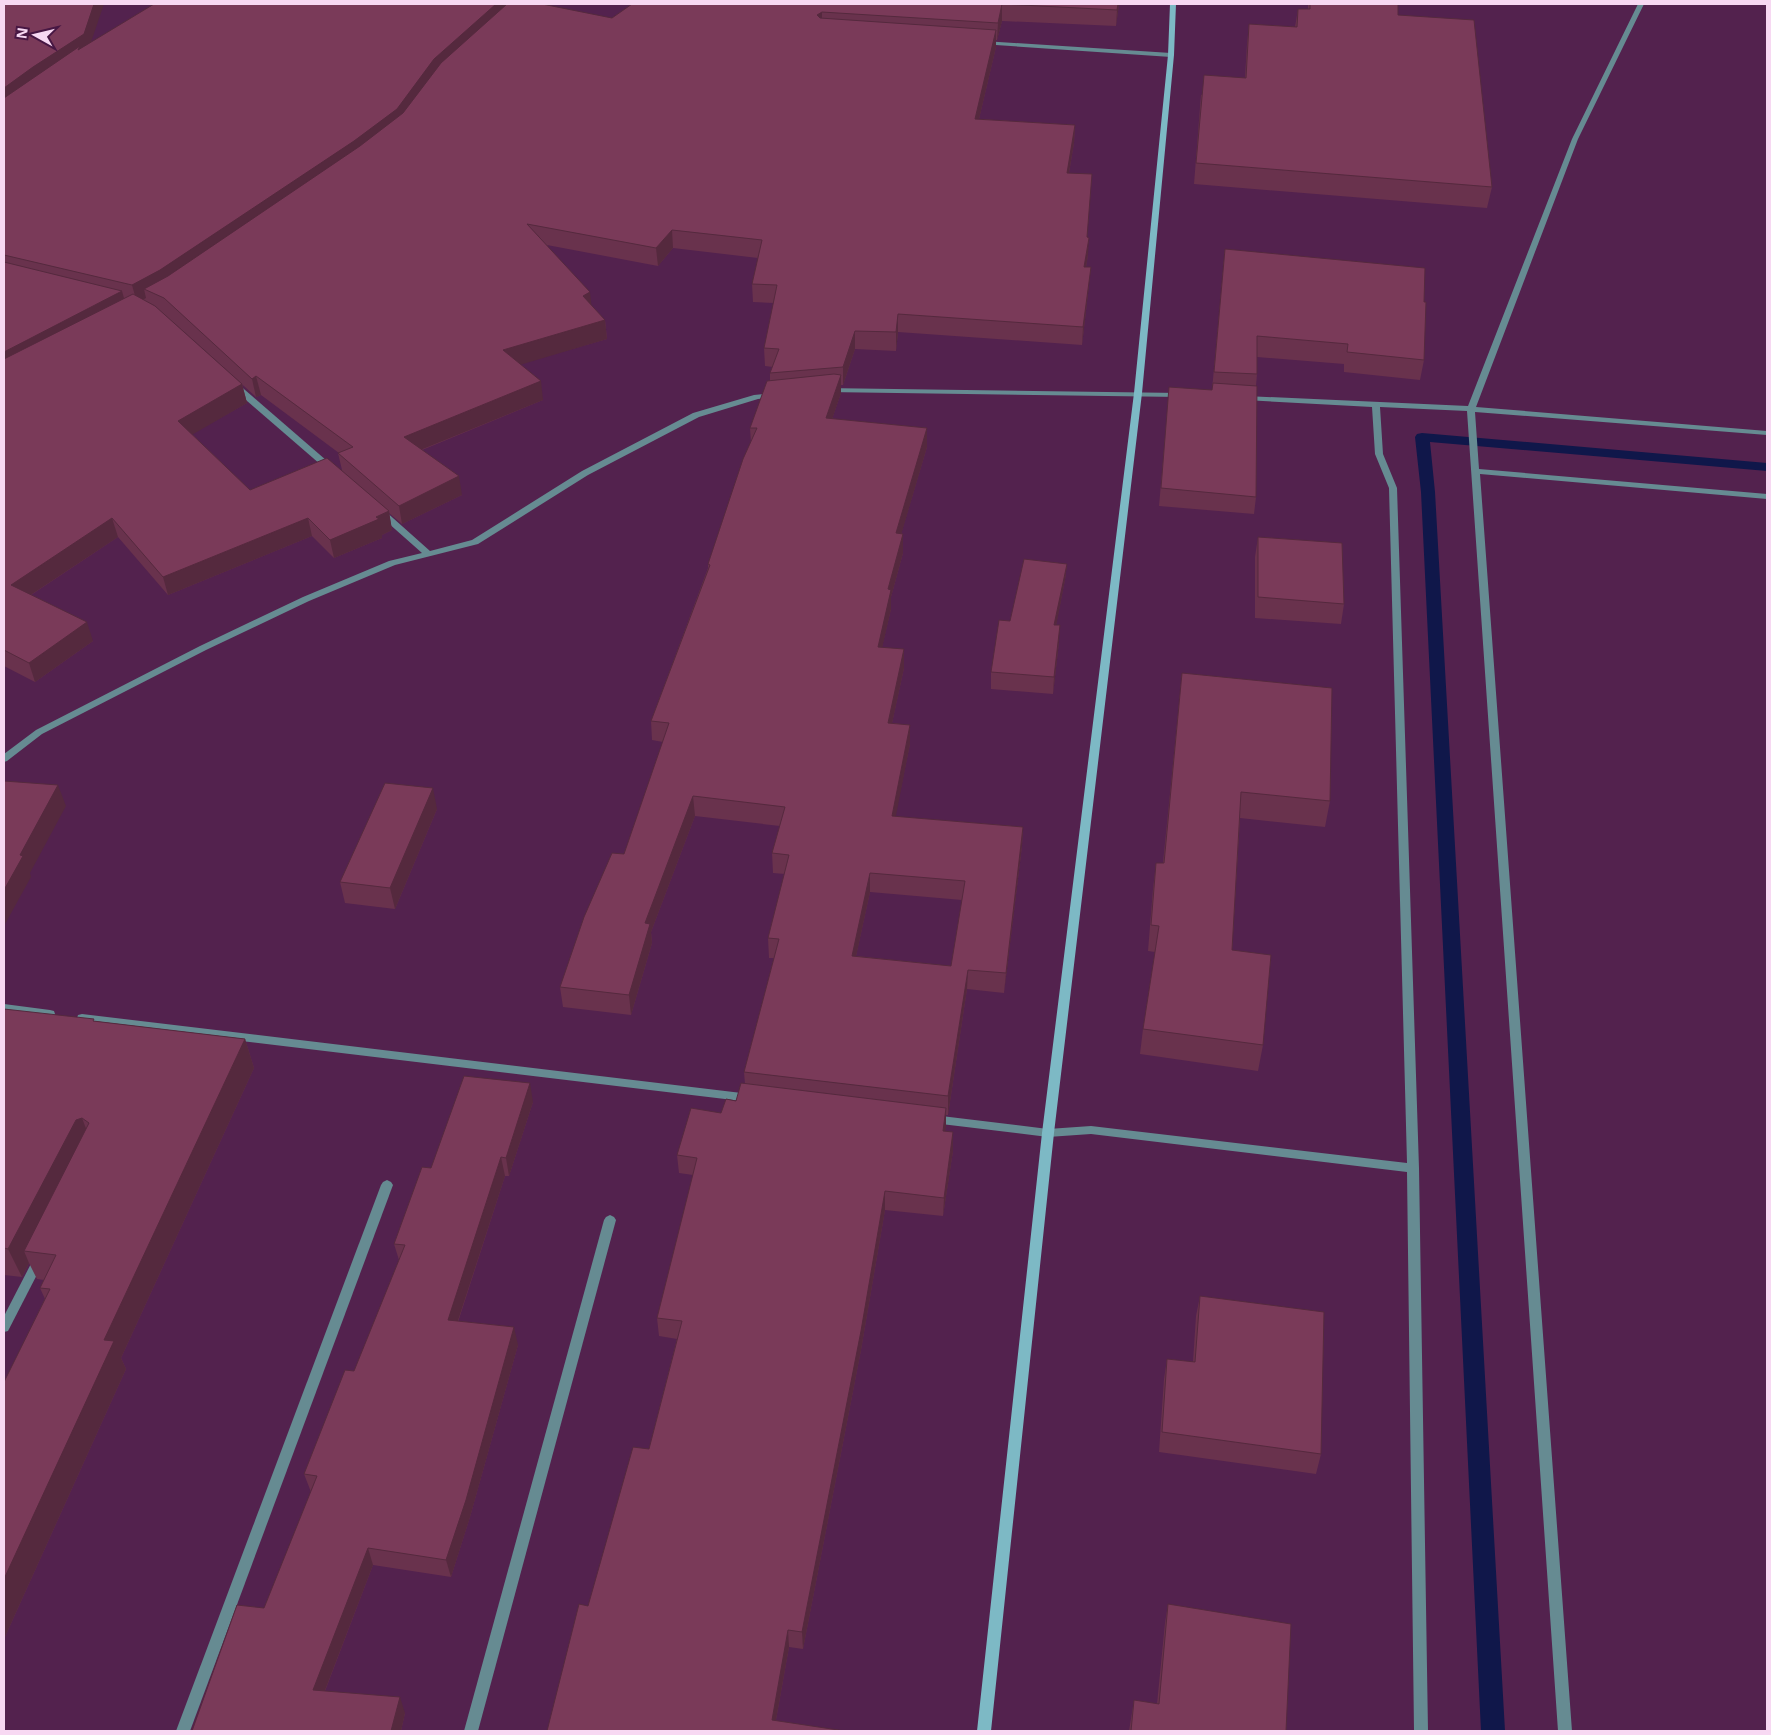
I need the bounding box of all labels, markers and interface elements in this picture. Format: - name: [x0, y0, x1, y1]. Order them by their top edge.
- north arrow: [10, 10, 60, 60]
- text: N: [11, 26, 32, 40]

